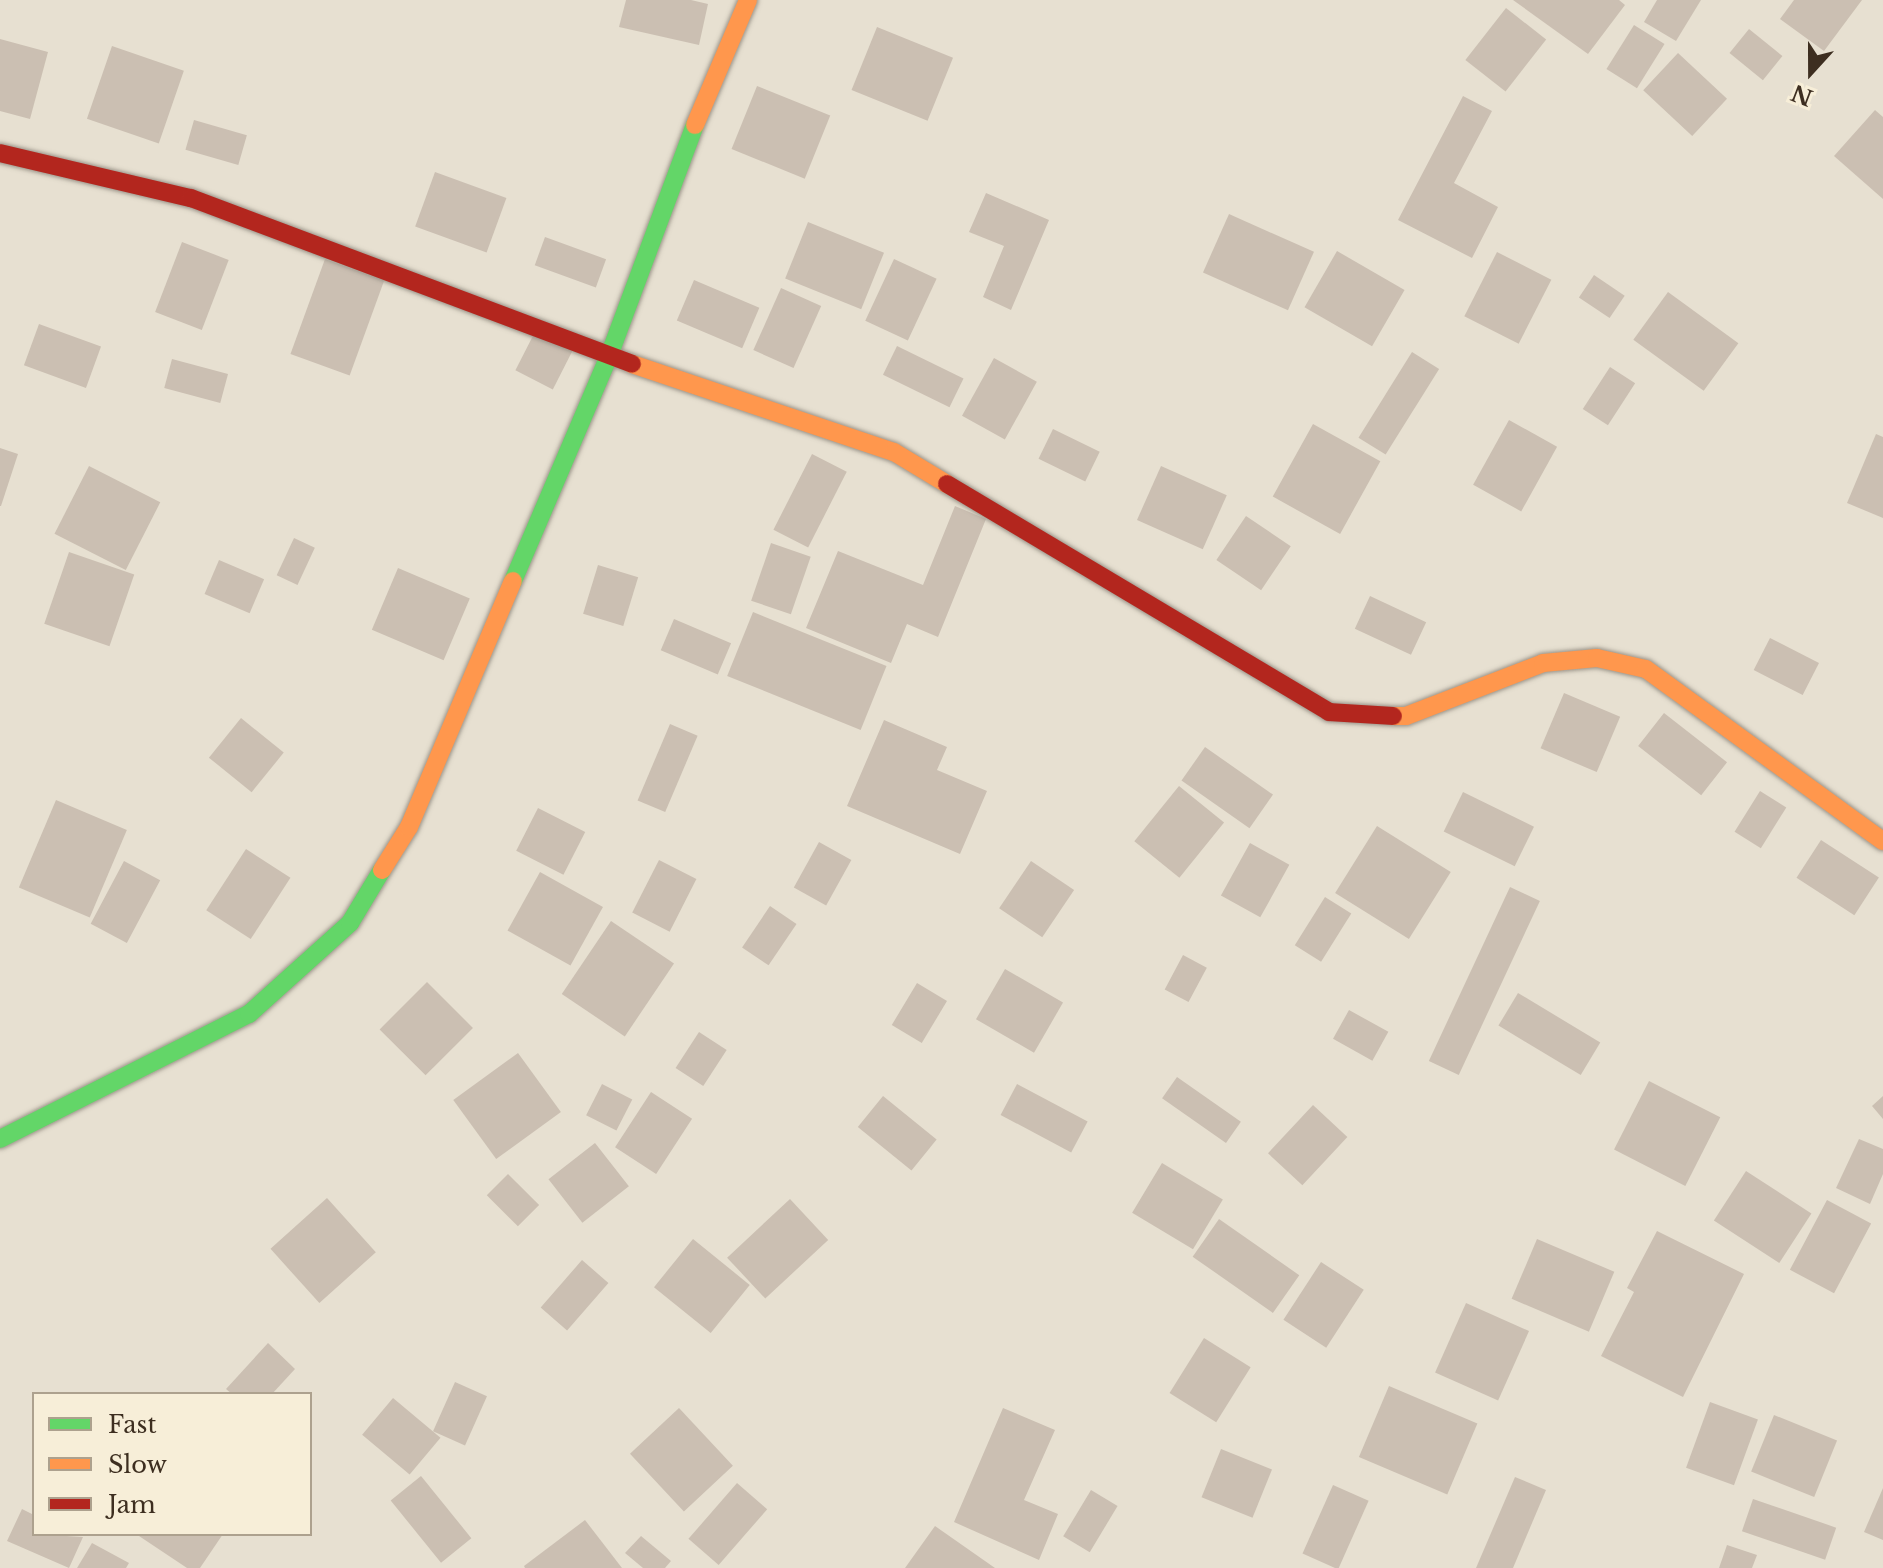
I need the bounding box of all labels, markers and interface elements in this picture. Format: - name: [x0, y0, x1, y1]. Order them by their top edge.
- north arrow: [1771, 32, 1851, 112]
- text: N: [1788, 79, 1817, 111]
- legend: [32, 1392, 312, 1536]
- text: Fast: [108, 1410, 156, 1439]
- text: Slow: [108, 1450, 167, 1479]
- text: Jam: [108, 1490, 156, 1519]

